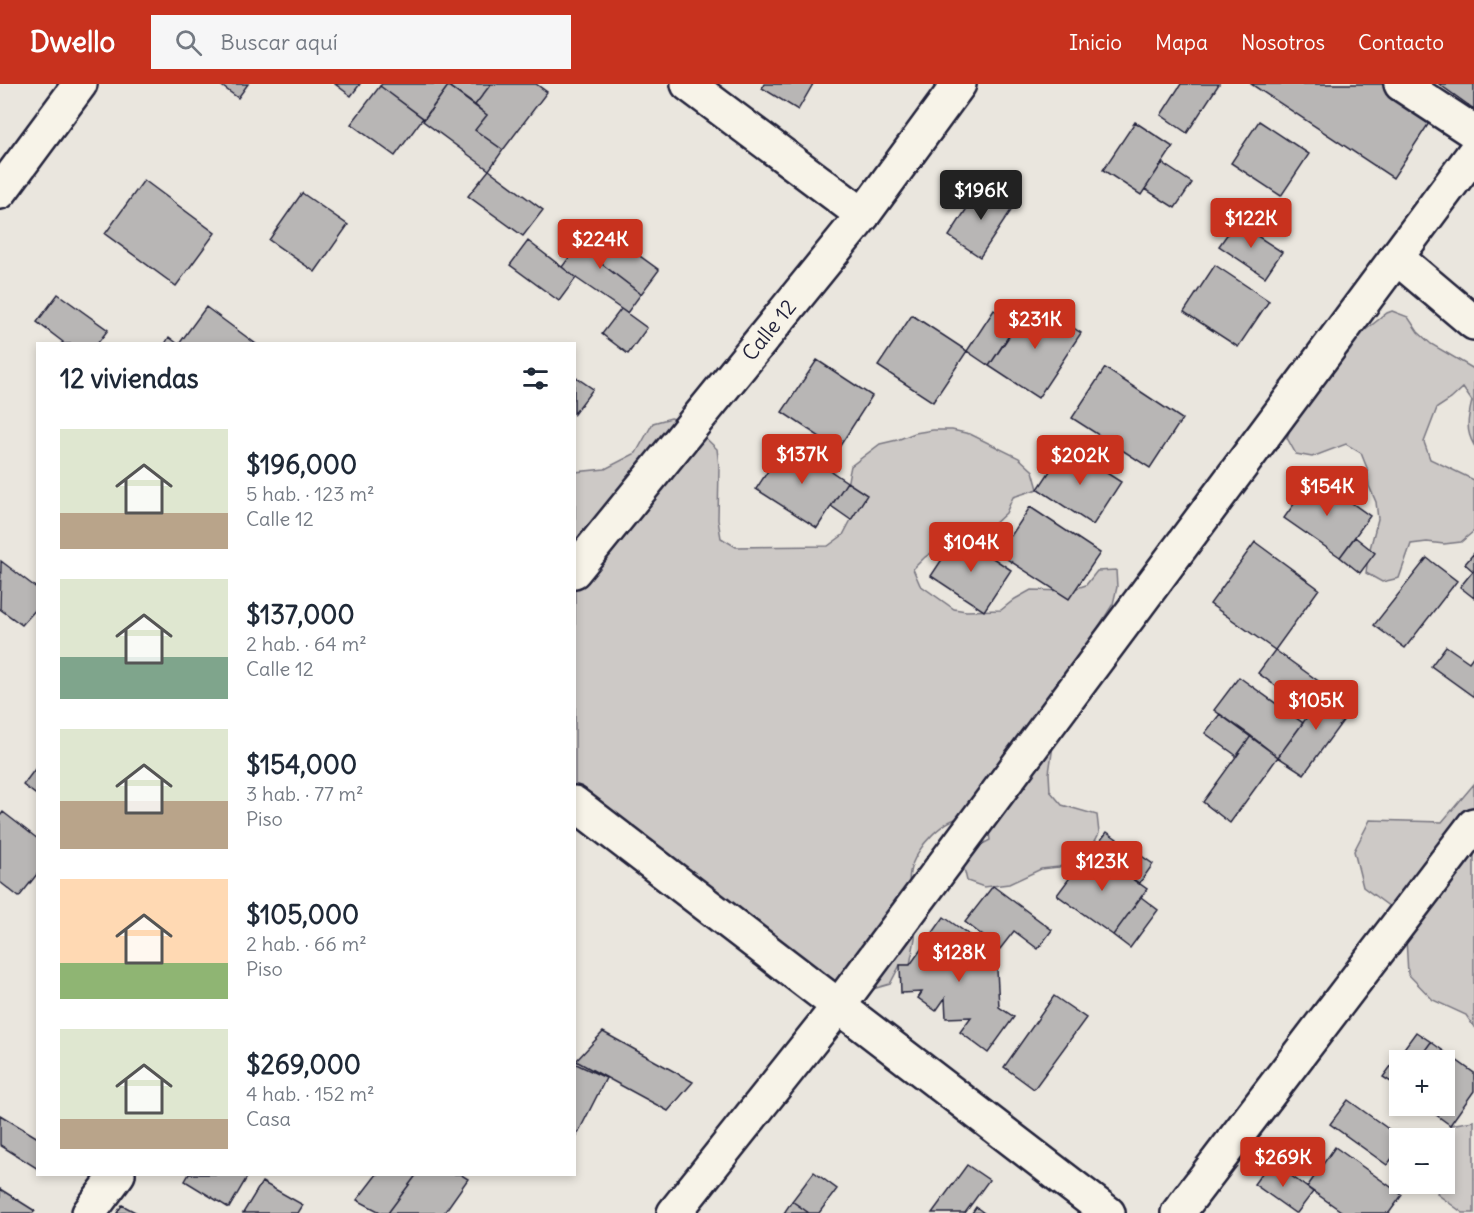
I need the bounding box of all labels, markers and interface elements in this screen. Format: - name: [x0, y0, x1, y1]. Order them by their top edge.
- search box: [151, 15, 571, 69]
- text: Dwello: [30, 24, 115, 60]
- icon: search: [172, 26, 205, 59]
- text: Buscar aquí: [220, 28, 338, 56]
- text: Inicio: [1069, 29, 1122, 56]
- text: Mapa: [1155, 29, 1208, 56]
- text: Nosotros: [1241, 29, 1325, 56]
- text: Contacto: [1358, 29, 1444, 56]
- pin: $196K: [939, 170, 1023, 221]
- text: $196K: [954, 177, 1008, 202]
- pin: $122K: [1209, 198, 1293, 249]
- text: $122K: [1225, 205, 1277, 230]
- pin: $224K: [558, 219, 642, 270]
- text: $224K: [572, 226, 628, 251]
- street label: Calle 12: [736, 294, 802, 366]
- pin: $231K: [993, 299, 1077, 350]
- text: $231K: [1008, 306, 1062, 331]
- text: 12 viviendas: [60, 362, 199, 395]
- icon: filters: [519, 362, 552, 395]
- pin: $137K: [760, 434, 844, 485]
- pin: $202K: [1038, 435, 1122, 486]
- text: $137K: [776, 441, 828, 466]
- text: $202K: [1051, 442, 1109, 467]
- text: $196,000: [246, 448, 357, 481]
- icon: home: [108, 453, 180, 525]
- pin: $154K: [1285, 466, 1369, 517]
- text: $154K: [1300, 473, 1354, 498]
- text: 5 hab. · 123 m²: [246, 481, 374, 506]
- text: Calle 12: [246, 506, 314, 531]
- pin: $104K: [929, 522, 1013, 573]
- text: $104K: [943, 529, 999, 554]
- text: $137,000: [246, 598, 355, 631]
- icon: home: [108, 603, 180, 675]
- text: 2 hab. · 64 m²: [246, 631, 367, 656]
- text: Calle 12: [246, 656, 314, 681]
- pin: $105K: [1274, 680, 1358, 731]
- text: $105K: [1288, 687, 1344, 712]
- text: $154,000: [246, 748, 357, 781]
- icon: home: [108, 753, 180, 825]
- text: 3 hab. · 77 m²: [246, 781, 364, 806]
- text: Piso: [246, 806, 283, 831]
- pin: $123K: [1060, 841, 1144, 892]
- text: $123K: [1075, 848, 1129, 873]
- text: $105,000: [246, 898, 359, 931]
- icon: home: [108, 903, 180, 975]
- text: 2 hab. · 66 m²: [246, 931, 367, 956]
- pin: $128K: [917, 932, 1001, 983]
- text: $128K: [932, 939, 986, 964]
- text: Piso: [246, 956, 283, 981]
- text: $269,000: [246, 1048, 361, 1081]
- map controls: [1389, 1050, 1455, 1194]
- button: +: [1389, 1050, 1455, 1116]
- icon: home: [108, 1053, 180, 1125]
- text: 4 hab. · 152 m²: [246, 1081, 375, 1106]
- text: Casa: [246, 1106, 291, 1131]
- button: −: [1389, 1128, 1455, 1194]
- pin: $269K: [1241, 1137, 1325, 1188]
- text: $269K: [1254, 1144, 1312, 1169]

